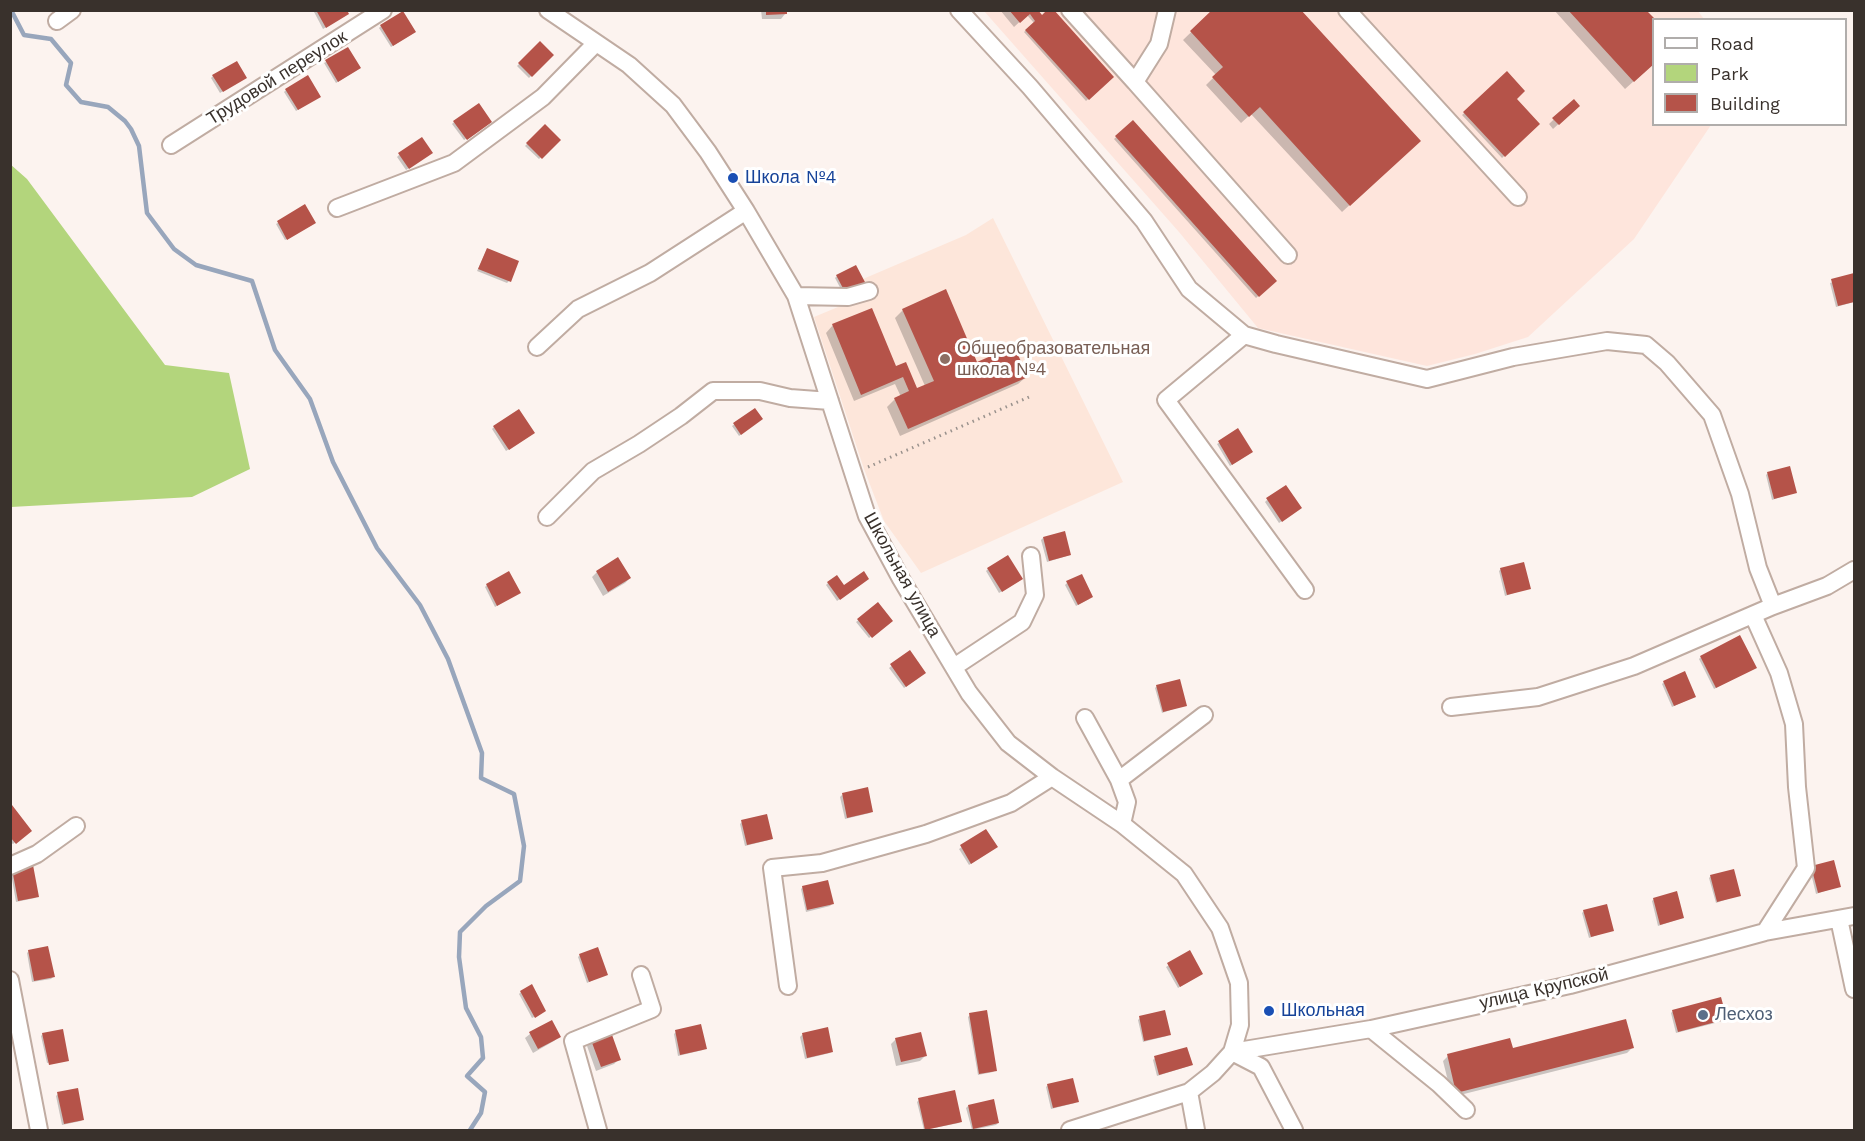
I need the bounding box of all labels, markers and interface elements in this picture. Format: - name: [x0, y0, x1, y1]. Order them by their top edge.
- legend: [1652, 18, 1847, 126]
- street label: Трудовой переулок: [203, 26, 351, 130]
- text: Road: [1710, 33, 1754, 54]
- text: Park: [1710, 63, 1749, 84]
- text: Building: [1710, 93, 1780, 114]
- place label: Школа №4: [745, 167, 837, 189]
- marker: Школа №4: [726, 171, 740, 185]
- place label: Общеобразовательная школа №4: [957, 338, 1150, 380]
- marker: Общеобразовательная школа №4: [938, 352, 952, 366]
- street label: Школьная улица: [859, 509, 945, 641]
- street label: улица Крупской: [1477, 964, 1611, 1014]
- place label: Школьная: [1281, 1000, 1365, 1022]
- marker: Школьная: [1262, 1004, 1276, 1018]
- place label: Лесхоз: [1715, 1004, 1773, 1026]
- marker: Лесхоз: [1696, 1008, 1710, 1022]

